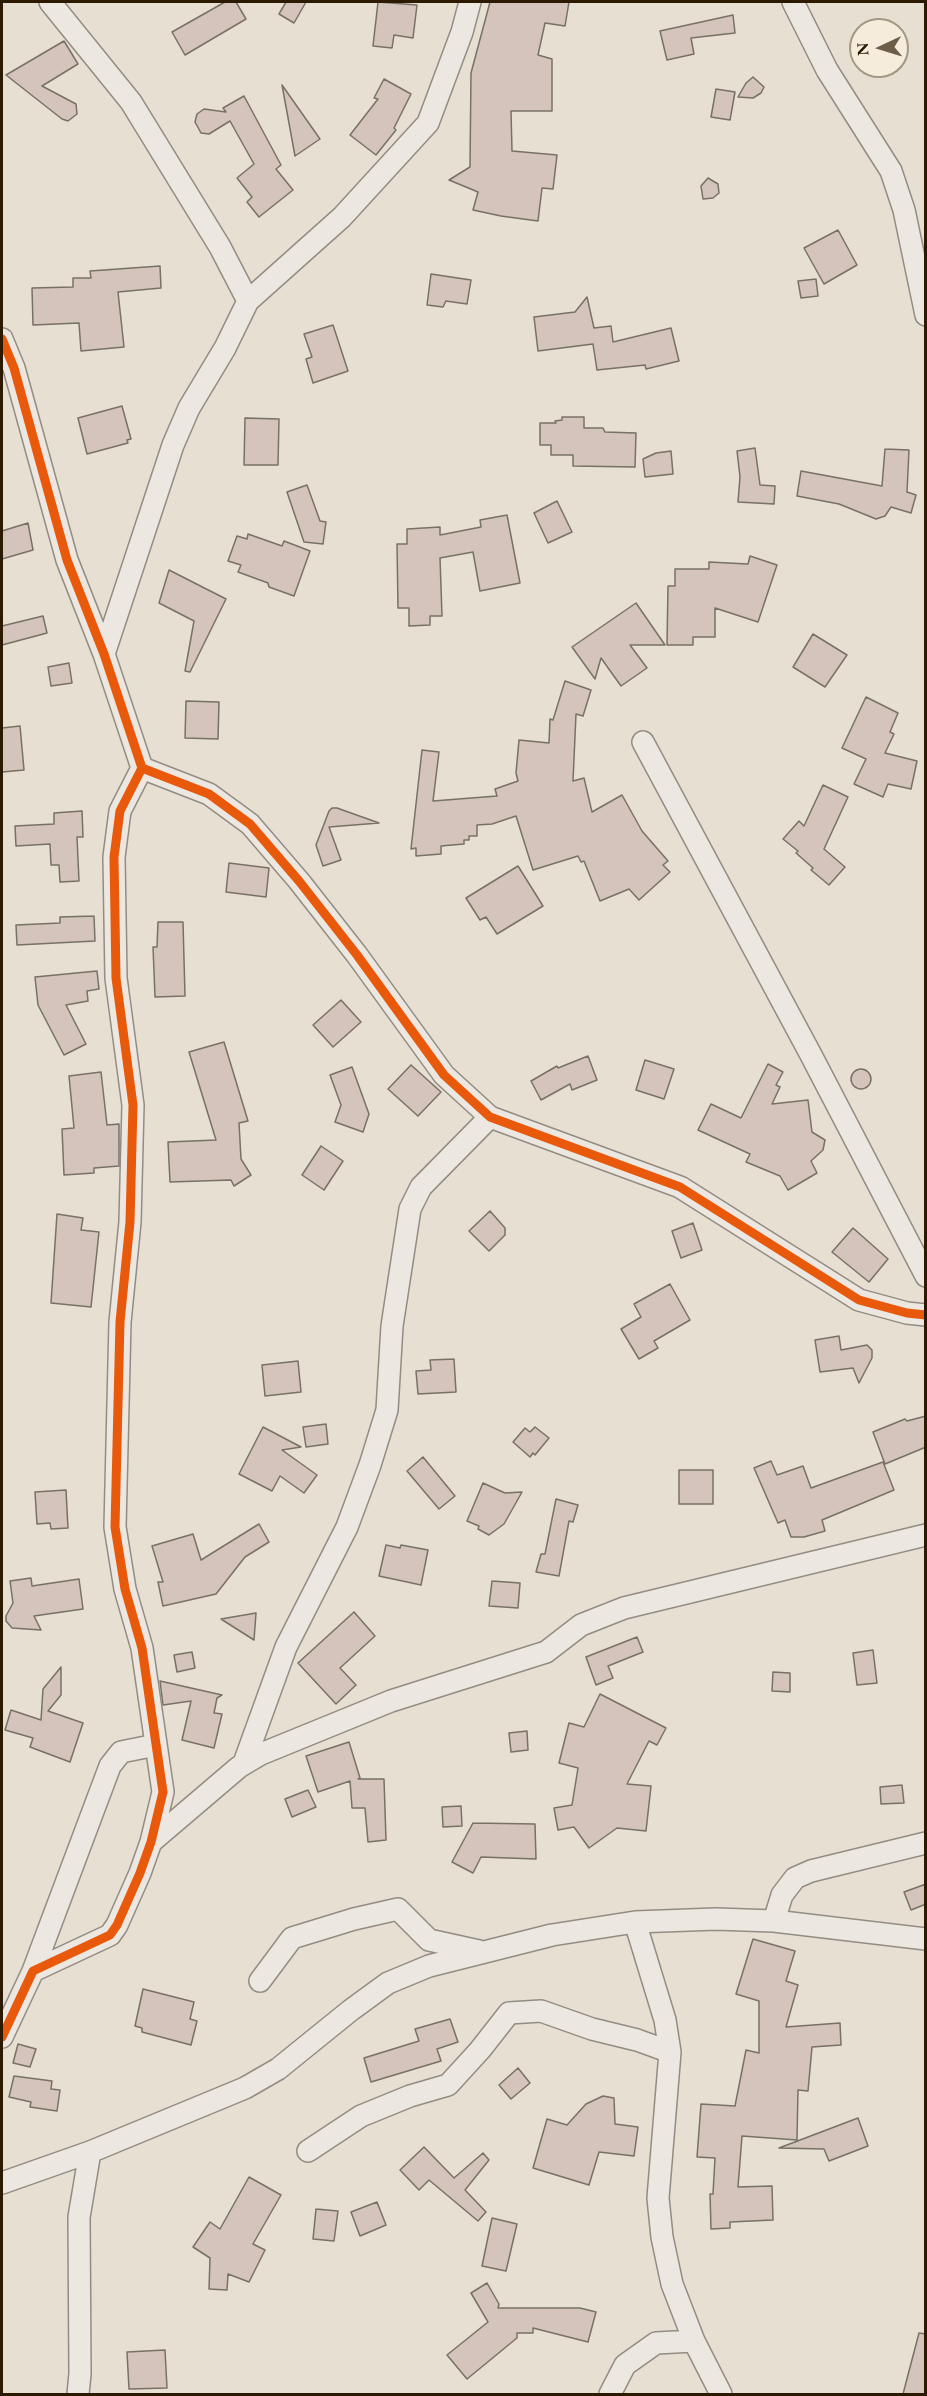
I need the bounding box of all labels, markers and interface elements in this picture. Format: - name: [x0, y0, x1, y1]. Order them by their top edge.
- north arrow: [849, 18, 909, 78]
- text: N: [852, 42, 873, 56]

